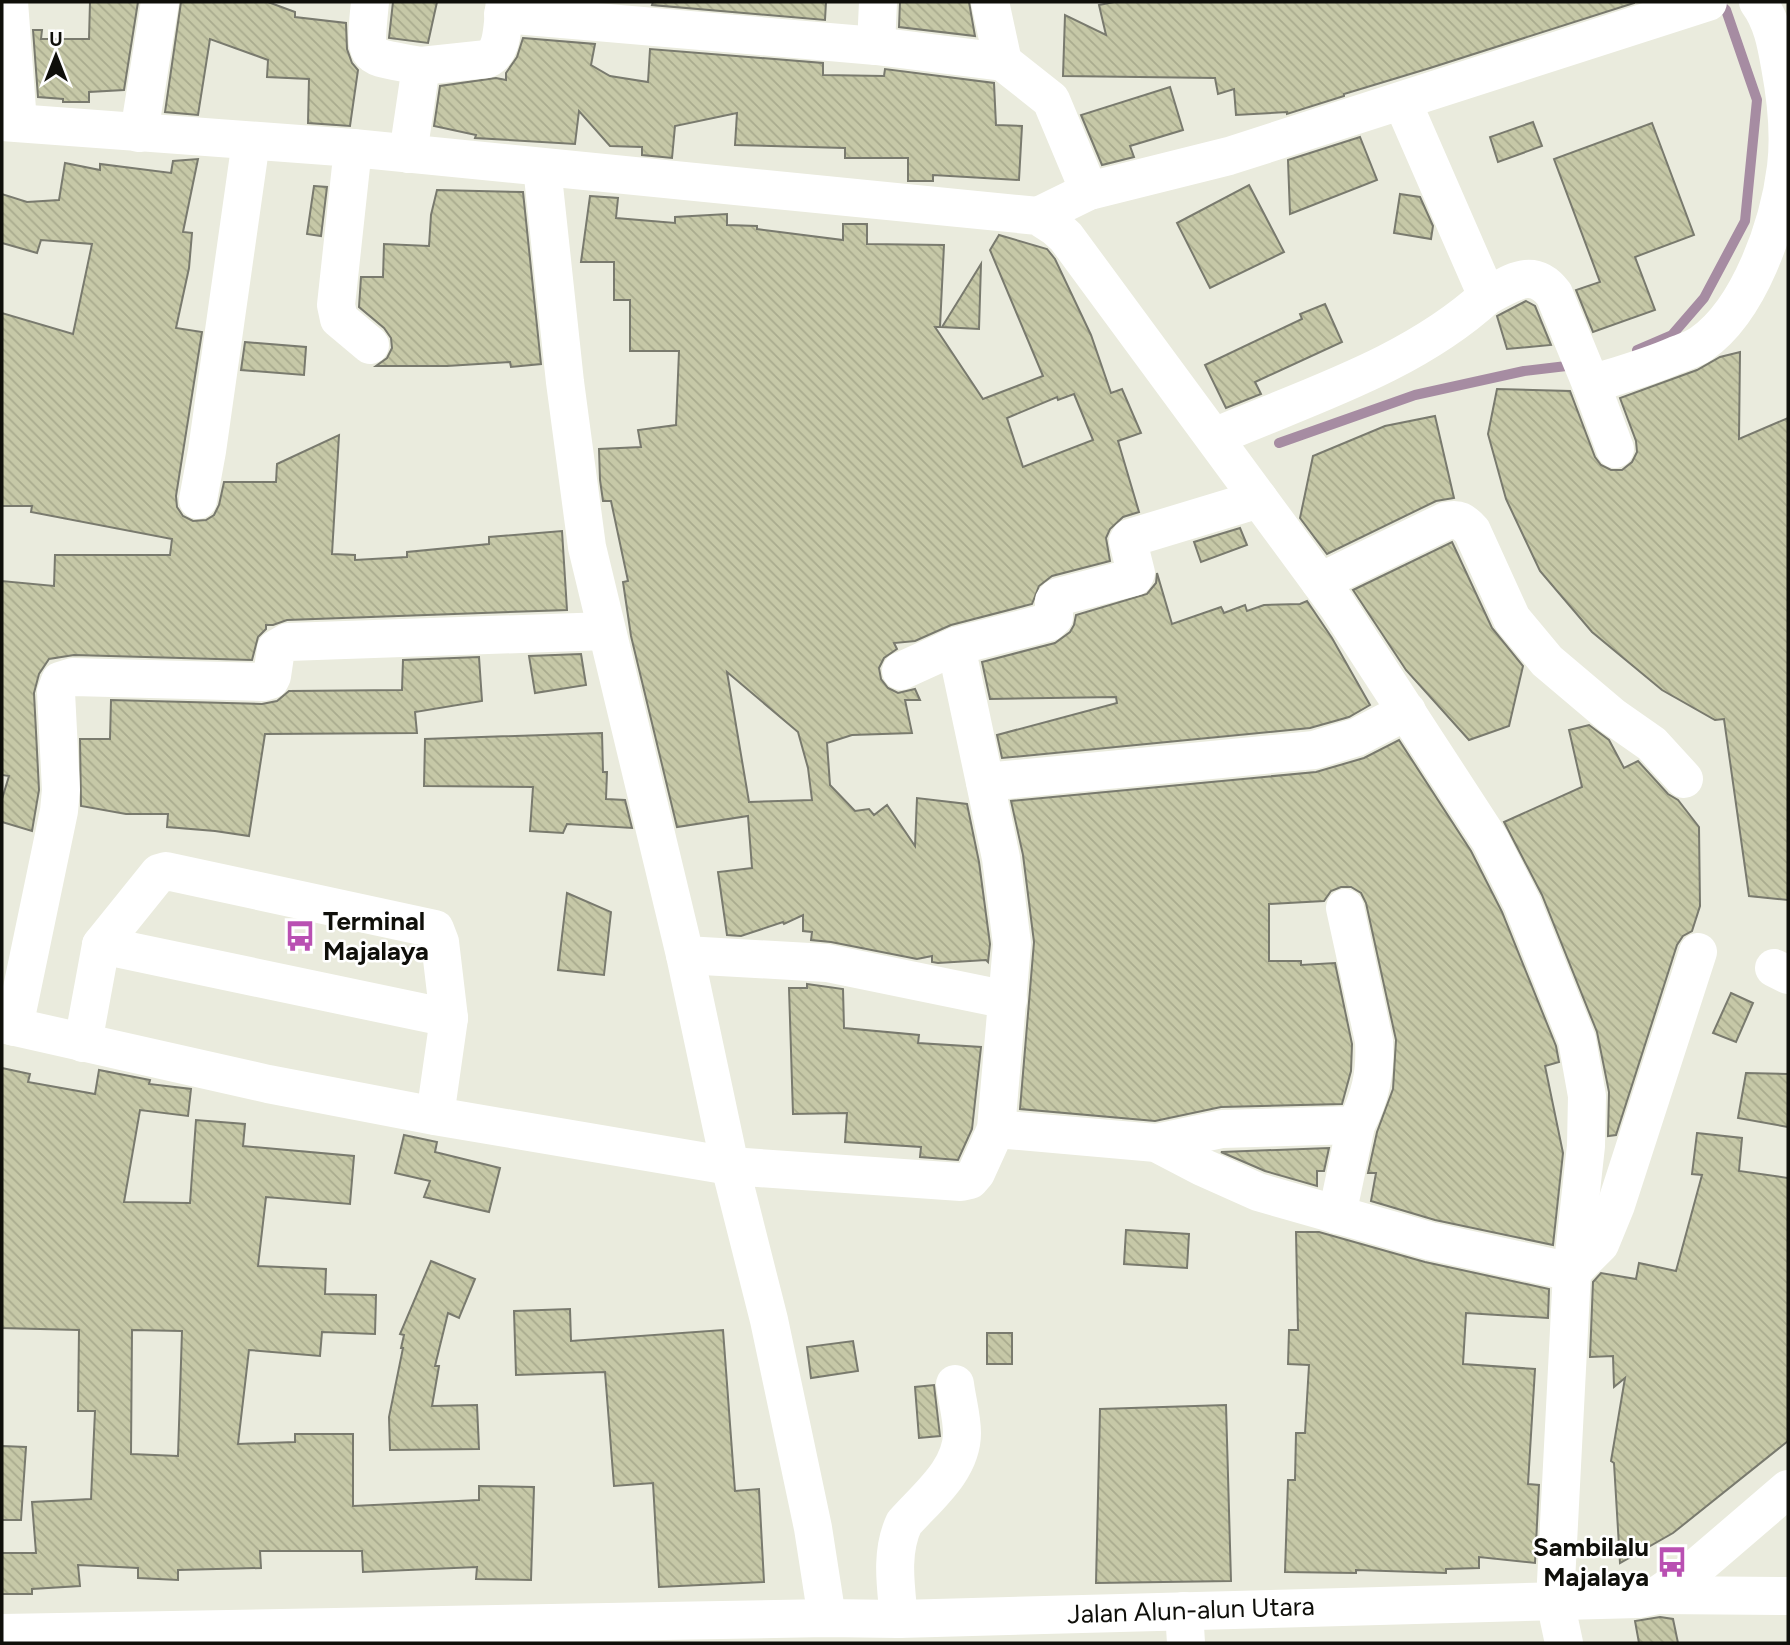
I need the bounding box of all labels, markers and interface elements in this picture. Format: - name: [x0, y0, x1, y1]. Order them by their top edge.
- north arrow: [21, 21, 91, 91]
- text: U: [49, 28, 63, 51]
- place label: Terminal Majalaya: [323, 905, 429, 967]
- bus stop icon: Terminal Majalaya: [283, 919, 317, 953]
- place label: Sambilalu Majalaya: [1533, 1531, 1649, 1593]
- bus stop icon: Sambilalu Majalaya: [1655, 1545, 1689, 1579]
- street label: Jalan Alun-alun Utara: [1067, 1590, 1315, 1630]

